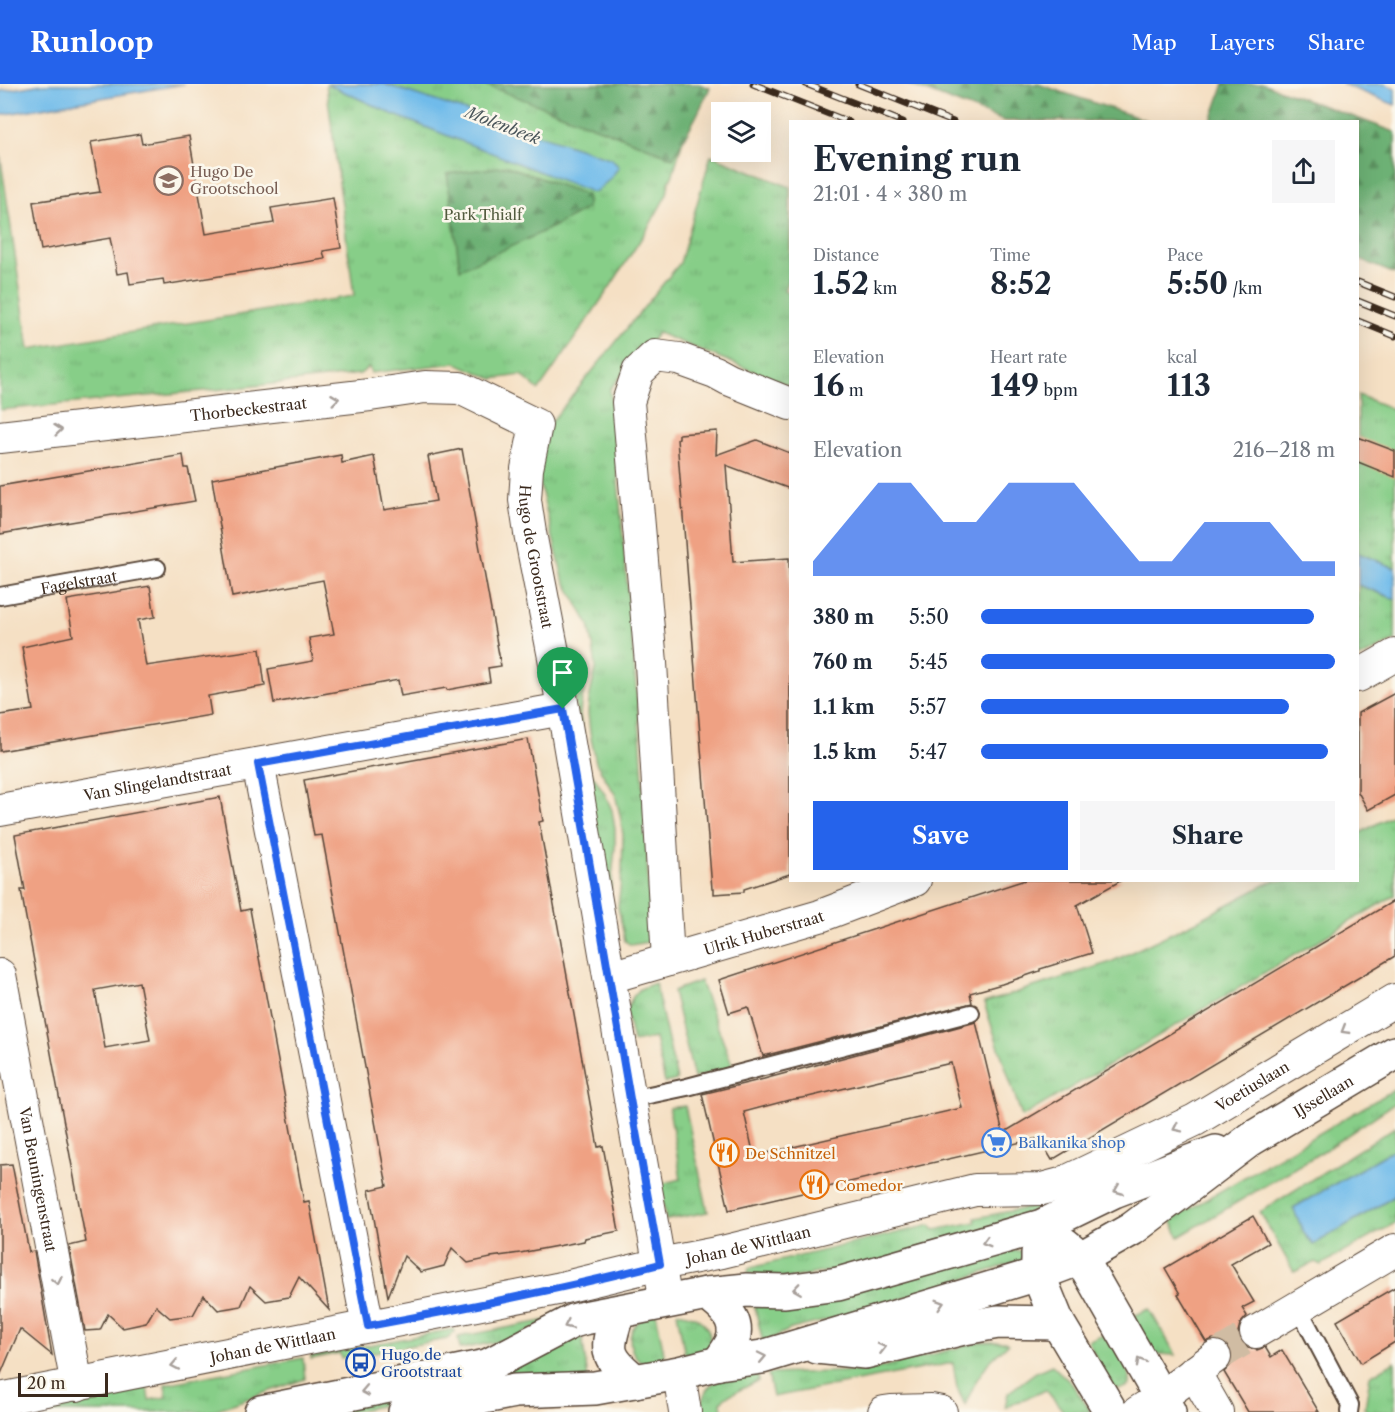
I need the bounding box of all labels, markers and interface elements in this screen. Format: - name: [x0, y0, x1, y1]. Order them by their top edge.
- text: Runloop: [30, 25, 154, 59]
- text: Map: [1132, 30, 1177, 55]
- text: Layers: [1210, 30, 1275, 55]
- text: Share: [1308, 30, 1365, 55]
- water label: Molenbeek: [461, 101, 544, 149]
- map controls: [711, 102, 771, 162]
- button: layers: [711, 102, 771, 162]
- text: Evening run: [813, 139, 1021, 180]
- button: share: [1272, 140, 1335, 203]
- place label: Hugo De Grootschool: [190, 162, 279, 198]
- school or university icon: Hugo De Grootschool: [153, 164, 185, 196]
- text: 21:01 · 4 × 380 m: [813, 182, 967, 206]
- park label: Park Thialf: [444, 205, 524, 224]
- text: Distance: [813, 245, 879, 265]
- text: Time: [990, 245, 1030, 265]
- text: Pace: [1167, 245, 1203, 265]
- text: 1.52: [813, 265, 869, 302]
- text: 8:52: [990, 265, 1052, 302]
- text: 5:50: [1167, 265, 1228, 302]
- text: km: [869, 278, 898, 298]
- text: /km: [1228, 278, 1262, 298]
- text: Elevation: [813, 347, 884, 367]
- text: Heart rate: [990, 347, 1067, 367]
- text: kcal: [1167, 347, 1197, 367]
- text: 16: [813, 367, 844, 404]
- text: 149: [990, 367, 1039, 404]
- text: 113: [1167, 367, 1211, 404]
- text: m: [844, 380, 864, 400]
- text: bpm: [1039, 380, 1078, 400]
- street label: Thorbeckestraat: [189, 393, 308, 425]
- one-way arrow: [331, 394, 340, 406]
- one-way arrow: [54, 424, 63, 437]
- text: Elevation: [813, 438, 902, 462]
- text: 216–218 m: [1233, 438, 1335, 462]
- street label: Hugo de Grootstraat: [515, 484, 558, 631]
- street label: Fagelstraat: [39, 566, 119, 598]
- text: 380 m: [813, 605, 874, 629]
- text: 5:50: [909, 605, 949, 629]
- pin: [537, 647, 588, 709]
- text: 760 m: [813, 650, 873, 674]
- text: 5:45: [909, 650, 948, 674]
- icon: arrive: [546, 656, 579, 689]
- text: 1.1 km: [813, 695, 875, 719]
- text: 5:57: [909, 695, 946, 719]
- text: 1.5 km: [813, 740, 877, 764]
- text: 5:47: [909, 740, 947, 764]
- street label: Van Slingelandtstraat: [81, 759, 234, 805]
- button: Save: [813, 801, 1068, 870]
- button: Share: [1080, 801, 1335, 870]
- street label: Ulrik Huberstraat: [701, 906, 827, 959]
- one-way arrow: [1341, 1022, 1351, 1034]
- street label: Voetiuslaan: [1211, 1056, 1293, 1116]
- street label: IJssellaan: [1290, 1070, 1357, 1121]
- street label: Van Beuningenstraat: [15, 1104, 61, 1254]
- one-way arrow: [1172, 1121, 1183, 1133]
- supermarket icon: Balkanika shop: [981, 1126, 1013, 1158]
- place label: Balkanika shop: [1018, 1133, 1126, 1152]
- restaurant icon: De Schnitzel: [708, 1137, 740, 1169]
- place label: De Schnitzel: [745, 1144, 836, 1163]
- restaurant icon: Comedor: [798, 1169, 830, 1201]
- place label: Comedor: [835, 1176, 903, 1195]
- one-way arrow: [1114, 1182, 1124, 1195]
- street label: Johan de Wittlaan: [682, 1221, 813, 1269]
- one-way arrow: [981, 1235, 992, 1247]
- one-way arrow: [50, 1275, 63, 1285]
- one-way arrow: [793, 1283, 802, 1295]
- one-way arrow: [934, 1299, 945, 1311]
- one-way arrow: [563, 1317, 574, 1329]
- street label: Johan de Wittlaan: [206, 1323, 338, 1367]
- one-way arrow: [877, 1342, 887, 1355]
- place label: Hugo de Grootstraat: [381, 1345, 463, 1381]
- bus stop icon: Hugo de Grootstraat: [344, 1347, 376, 1379]
- one-way arrow: [757, 1351, 767, 1364]
- one-way arrow: [1135, 1357, 1147, 1368]
- one-way arrow: [170, 1358, 180, 1371]
- scale bar: [18, 1370, 108, 1398]
- text: 20 m: [27, 1373, 66, 1393]
- one-way arrow: [360, 1384, 370, 1397]

